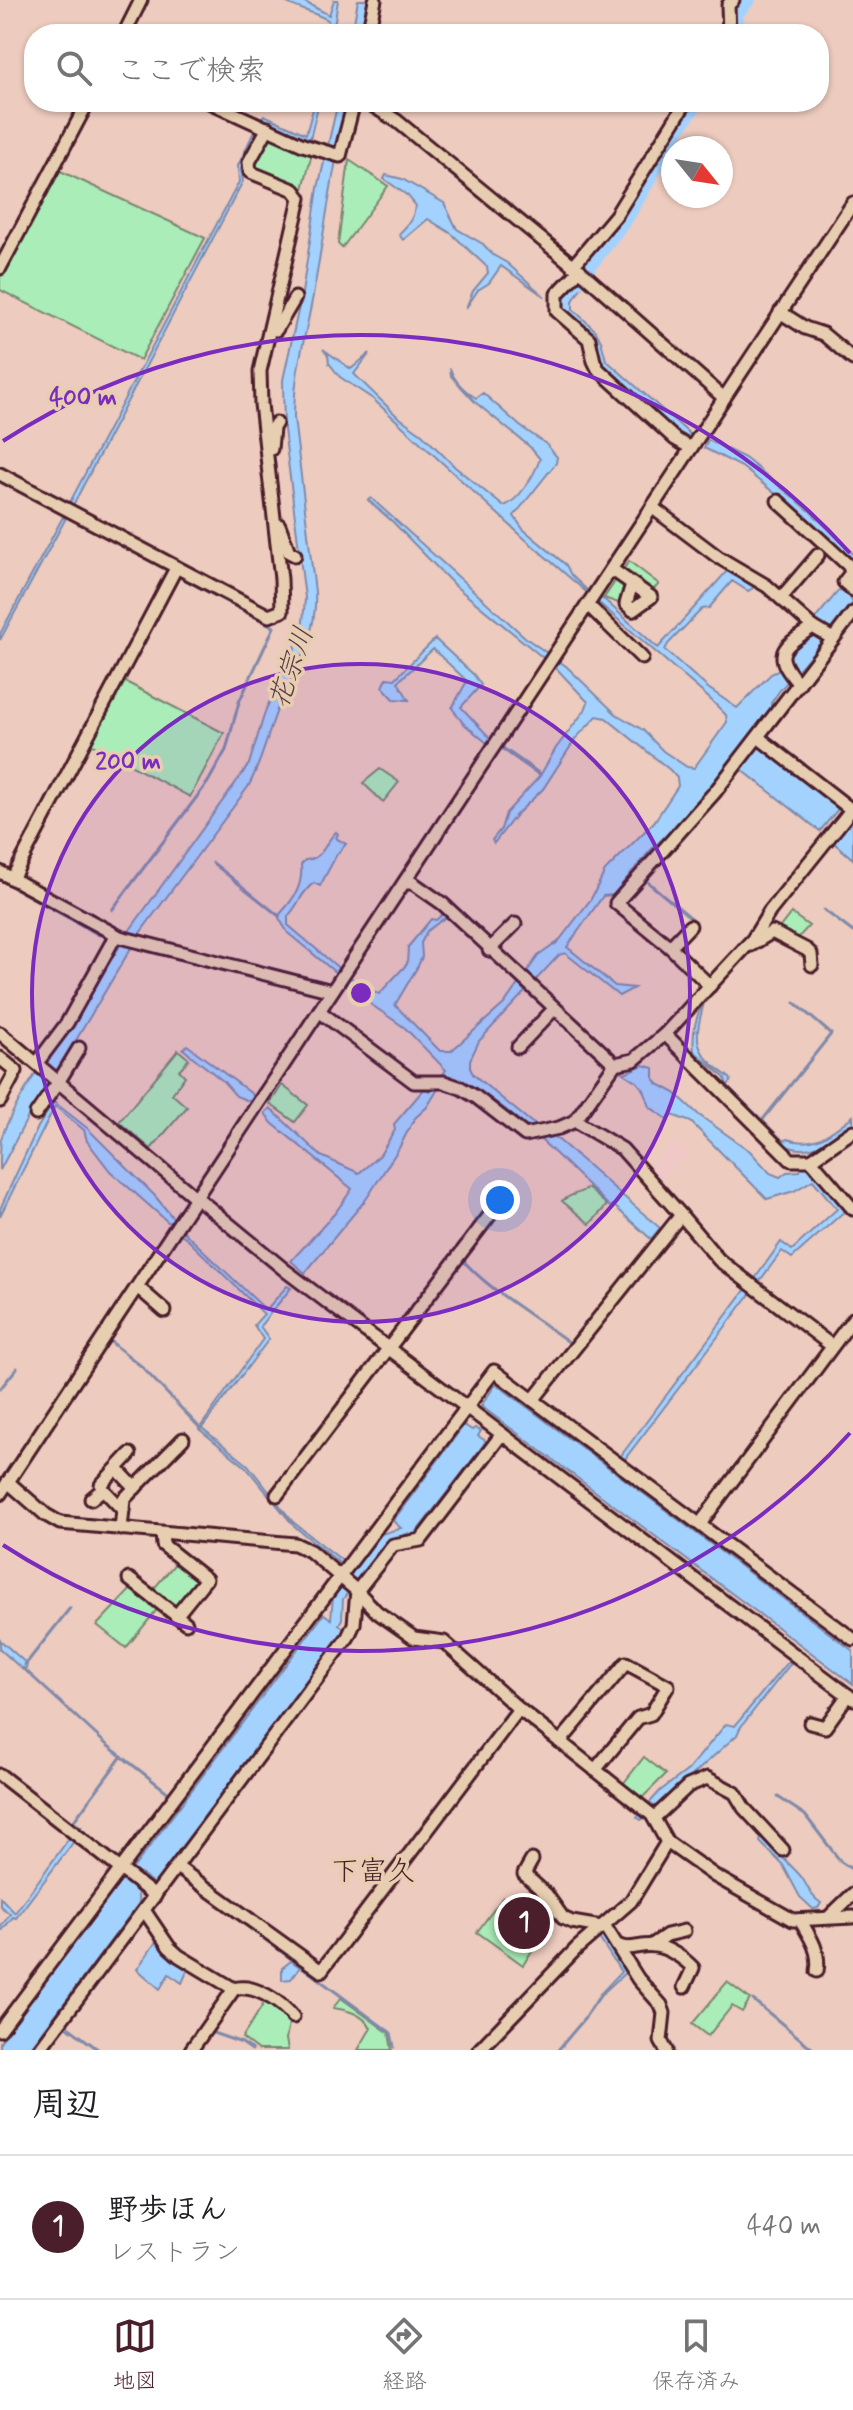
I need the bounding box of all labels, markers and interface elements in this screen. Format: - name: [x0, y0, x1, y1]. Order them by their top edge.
- search box: [24, 24, 829, 112]
- icon: search: [52, 46, 96, 90]
- text: ここで検索: [116, 52, 266, 91]
- north arrow: [661, 136, 733, 208]
- text: 400 m: [49, 383, 117, 414]
- water label: 花宗川: [261, 622, 324, 714]
- text: 200 m: [95, 747, 161, 778]
- centre of rings: [347, 979, 375, 1007]
- your location: [480, 1180, 520, 1220]
- district label: 下富久: [331, 1854, 415, 1891]
- pin: 1: [498, 1893, 550, 1953]
- text: 周辺: [32, 2083, 100, 2128]
- text: 野歩ほん: [108, 2191, 228, 2230]
- text: 1: [52, 2210, 64, 2244]
- text: 440 m: [747, 2210, 821, 2244]
- text: レストラン: [108, 2236, 240, 2270]
- tab: 地図: [113, 2314, 157, 2396]
- tab: 経路: [382, 2314, 426, 2396]
- tab: 保存済み: [652, 2314, 740, 2396]

